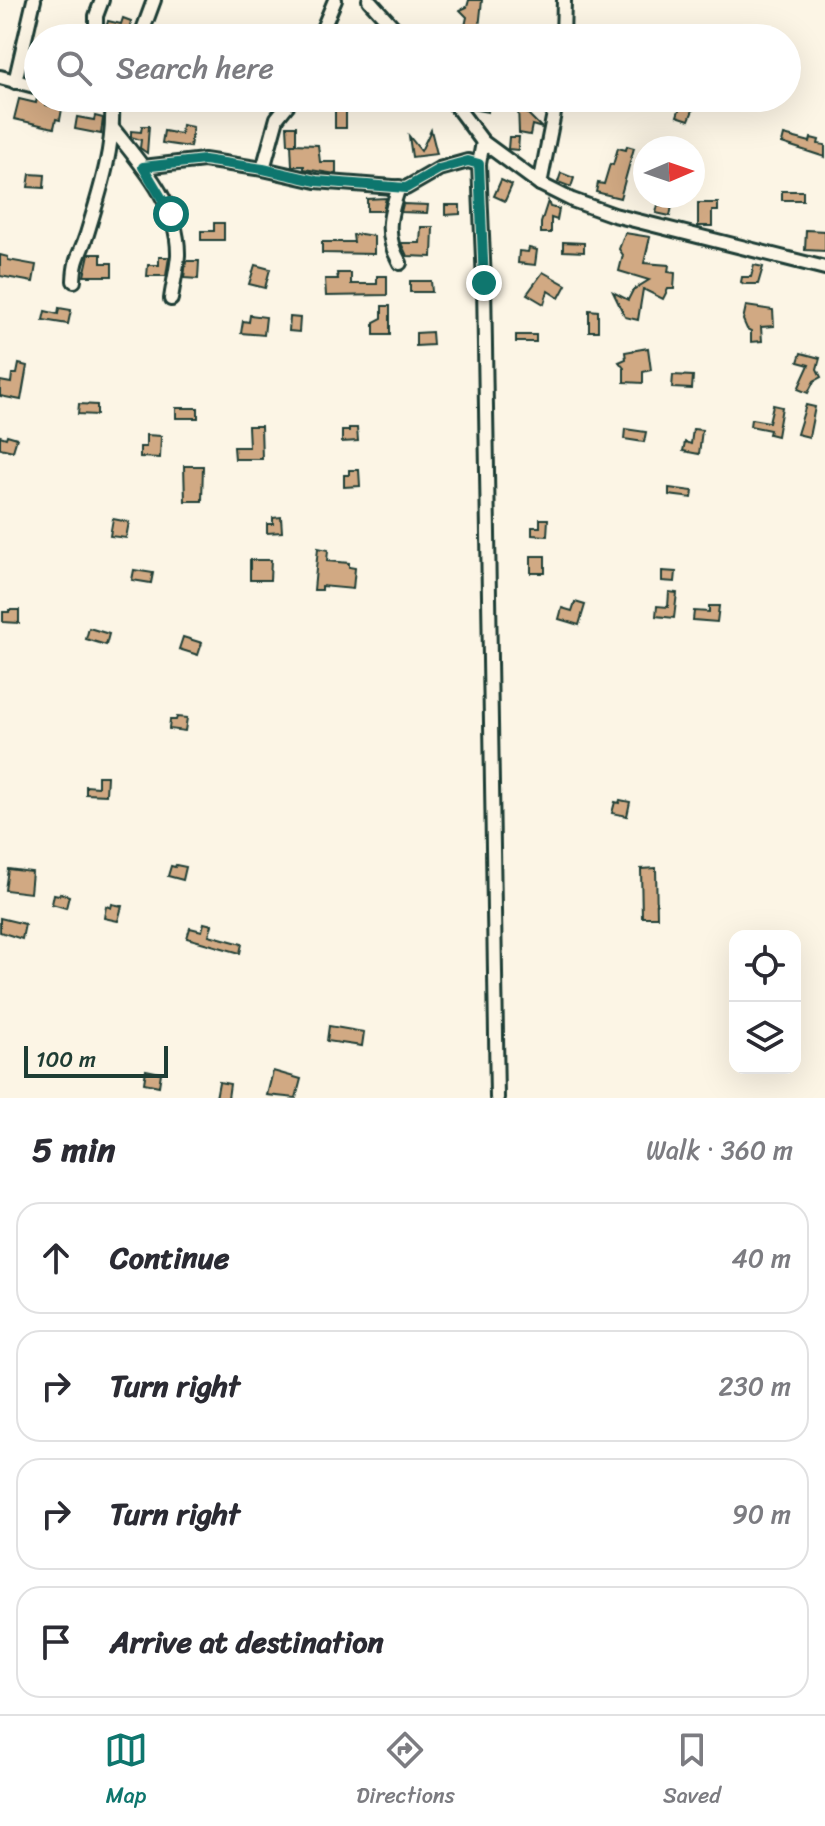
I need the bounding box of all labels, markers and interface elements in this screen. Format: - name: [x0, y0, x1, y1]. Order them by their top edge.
- search box: [24, 24, 801, 112]
- text: Search here: [116, 41, 274, 95]
- icon: search: [52, 46, 96, 90]
- north arrow: [633, 136, 705, 208]
- route start: [153, 196, 189, 232]
- route end: [466, 265, 502, 301]
- map controls: [729, 930, 801, 1074]
- button: locate: [729, 930, 801, 1002]
- button: layers: [729, 1002, 801, 1074]
- text: 100 m: [36, 1040, 96, 1079]
- scale bar: [24, 1042, 168, 1078]
- text: 5 min: [32, 1120, 115, 1180]
- text: Walk · 360 m: [646, 1127, 793, 1173]
- text: Continue: [110, 1231, 229, 1285]
- text: 40 m: [732, 1235, 791, 1281]
- icon: ahead: [34, 1236, 78, 1280]
- text: Turn right: [110, 1359, 240, 1413]
- text: 230 m: [719, 1363, 791, 1409]
- icon: right: [34, 1364, 78, 1408]
- text: Turn right: [110, 1487, 240, 1541]
- text: 90 m: [732, 1491, 791, 1537]
- icon: right: [34, 1492, 78, 1536]
- text: Arrive at destination: [110, 1615, 384, 1669]
- icon: arrive: [34, 1620, 78, 1664]
- tab: Map: [104, 1728, 148, 1815]
- tab: Directions: [356, 1728, 455, 1815]
- tab: Saved: [663, 1728, 721, 1815]

